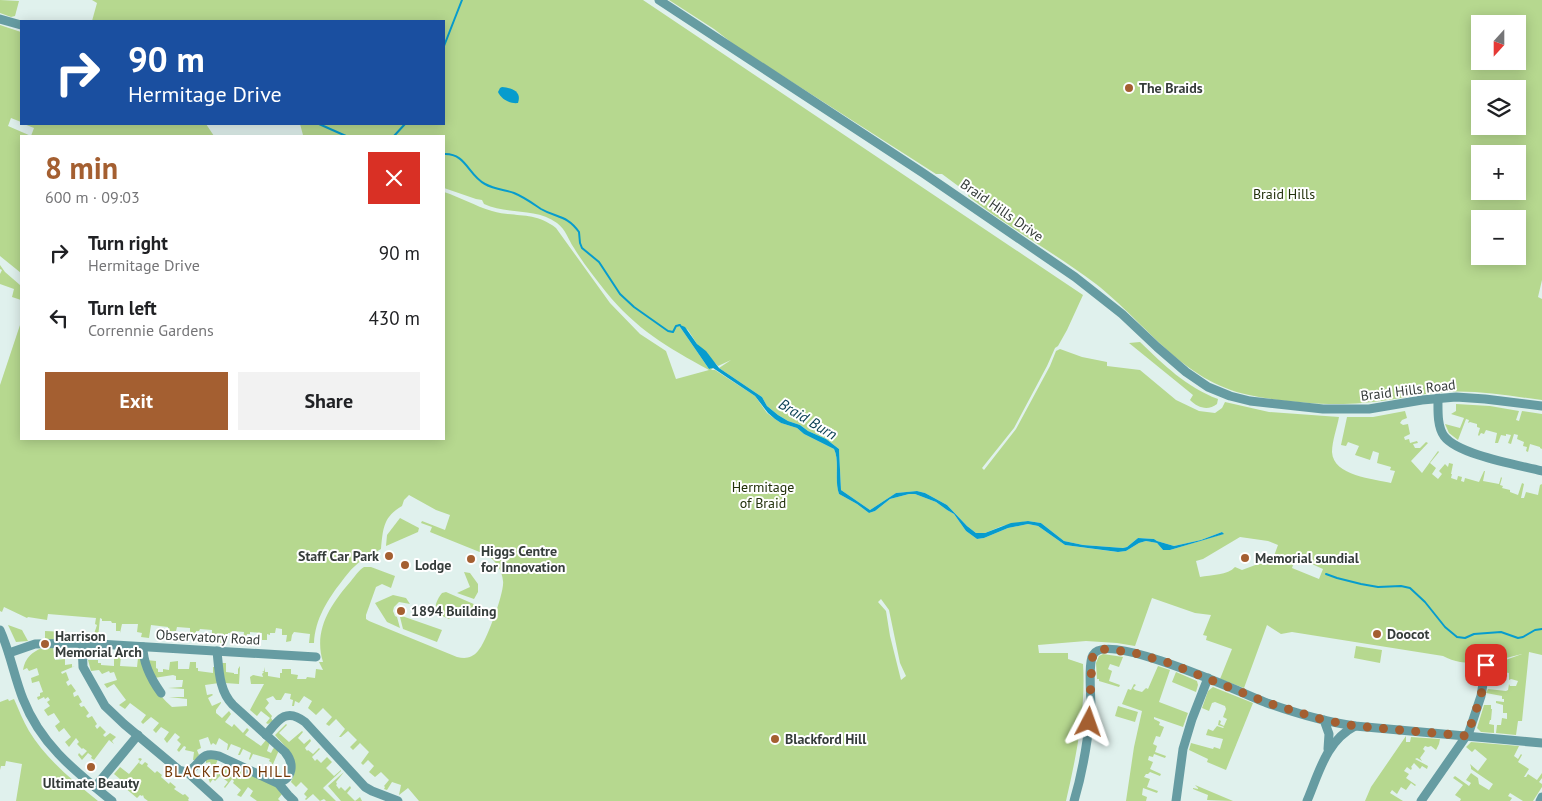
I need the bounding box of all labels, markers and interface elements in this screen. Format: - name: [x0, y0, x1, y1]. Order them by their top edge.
- north arrow: [1471, 15, 1526, 70]
- map controls: [1471, 15, 1526, 265]
- text: 90 m: [128, 36, 205, 82]
- icon: right: [45, 40, 110, 105]
- place label: The Braids: [1139, 79, 1203, 97]
- text: Hermitage Drive: [128, 80, 282, 108]
- button: layers: [1471, 80, 1526, 135]
- marker: The Braids: [1123, 82, 1135, 94]
- button: +: [1471, 145, 1526, 200]
- text: 8 min: [45, 148, 118, 187]
- button: close: [368, 152, 420, 204]
- street label: Braid Hills Drive: [957, 175, 1047, 245]
- park label: Braid Hills: [1253, 185, 1315, 203]
- text: 600 m · 09:03: [45, 187, 140, 207]
- button: −: [1471, 210, 1526, 265]
- text: Turn right: [88, 231, 168, 255]
- icon: right: [45, 239, 73, 267]
- text: 90 m: [379, 241, 420, 265]
- text: Hermitage Drive: [88, 255, 200, 275]
- text: Turn left: [88, 296, 157, 320]
- icon: left: [45, 304, 73, 332]
- text: 430 m: [368, 306, 420, 330]
- text: Corrennie Gardens: [88, 320, 214, 340]
- button: Exit: [45, 372, 228, 430]
- button: Share: [238, 372, 420, 430]
- street label: Braid Hills Road: [1360, 375, 1456, 405]
- water label: Braid Burn: [775, 394, 841, 444]
- park label: Hermitage of Braid: [732, 478, 794, 512]
- place label: Higgs Centre for Innovation: [481, 542, 565, 576]
- place label: Staff Car Park: [298, 547, 379, 565]
- place label: Memorial sundial: [1255, 549, 1360, 567]
- marker: Staff Car Park: [383, 550, 395, 562]
- marker: Memorial sundial: [1239, 552, 1251, 564]
- marker: Higgs Centre for Innovation: [465, 553, 477, 565]
- place label: Lodge: [415, 556, 451, 574]
- marker: Lodge: [399, 559, 411, 571]
- place label: 1894 Building: [411, 602, 496, 620]
- marker: 1894 Building: [395, 605, 407, 617]
- street label: Observatory Road: [155, 625, 261, 649]
- place label: Doocot: [1387, 625, 1429, 643]
- place label: Harrison Memorial Arch: [55, 627, 142, 661]
- marker: Doocot: [1371, 628, 1383, 640]
- marker: Harrison Memorial Arch: [39, 638, 51, 650]
- pin: [1465, 644, 1507, 686]
- icon: arrive: [1472, 651, 1500, 679]
- position arrow: [1062, 695, 1114, 747]
- place label: Blackford Hill: [785, 730, 867, 748]
- marker: Blackford Hill: [769, 733, 781, 745]
- marker: Ultimate Beauty: [85, 761, 97, 773]
- district label: BLACKFORD HILL: [164, 762, 292, 781]
- place label: Ultimate Beauty: [43, 774, 139, 792]

